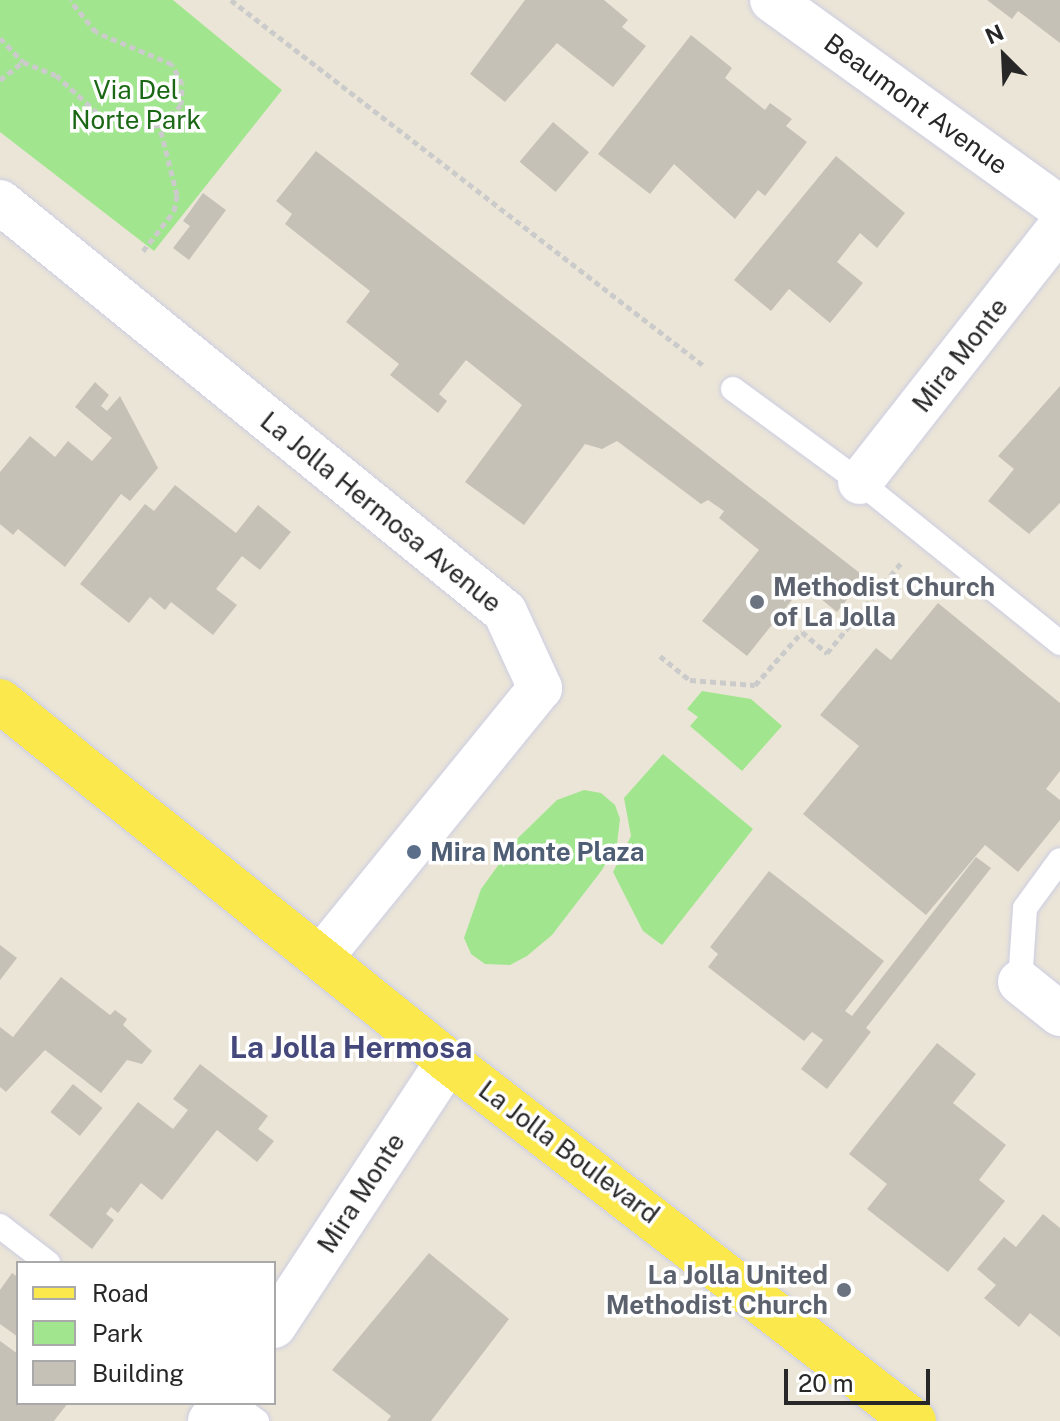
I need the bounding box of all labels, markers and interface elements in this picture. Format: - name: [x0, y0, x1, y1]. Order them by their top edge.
- north arrow: [964, 16, 1044, 96]
- text: N: [981, 19, 1007, 49]
- street label: Beaumont Avenue: [818, 27, 1014, 181]
- park label: Via Del Norte Park: [71, 74, 201, 136]
- street label: Mira Monte: [906, 292, 1014, 418]
- street label: La Jolla Hermosa Avenue: [254, 405, 508, 619]
- place label: Methodist Church of La Jolla: [773, 571, 995, 632]
- marker: Methodist Church of La Jolla: [748, 593, 766, 611]
- place label: Mira Monte Plaza: [430, 836, 644, 868]
- marker: Mira Monte Plaza: [405, 843, 423, 861]
- district label: La Jolla Hermosa: [230, 1029, 472, 1065]
- street label: La Jolla Boulevard: [473, 1074, 665, 1230]
- street label: Mira Monte: [311, 1127, 411, 1259]
- place label: La Jolla United Methodist Church: [606, 1259, 828, 1320]
- legend: [16, 1261, 276, 1405]
- text: Road: [92, 1279, 149, 1307]
- marker: La Jolla United Methodist Church: [835, 1281, 853, 1299]
- text: Park: [92, 1319, 143, 1347]
- scale bar: [788, 1353, 934, 1403]
- text: Building: [92, 1359, 184, 1387]
- text: 20 m: [798, 1369, 854, 1397]

